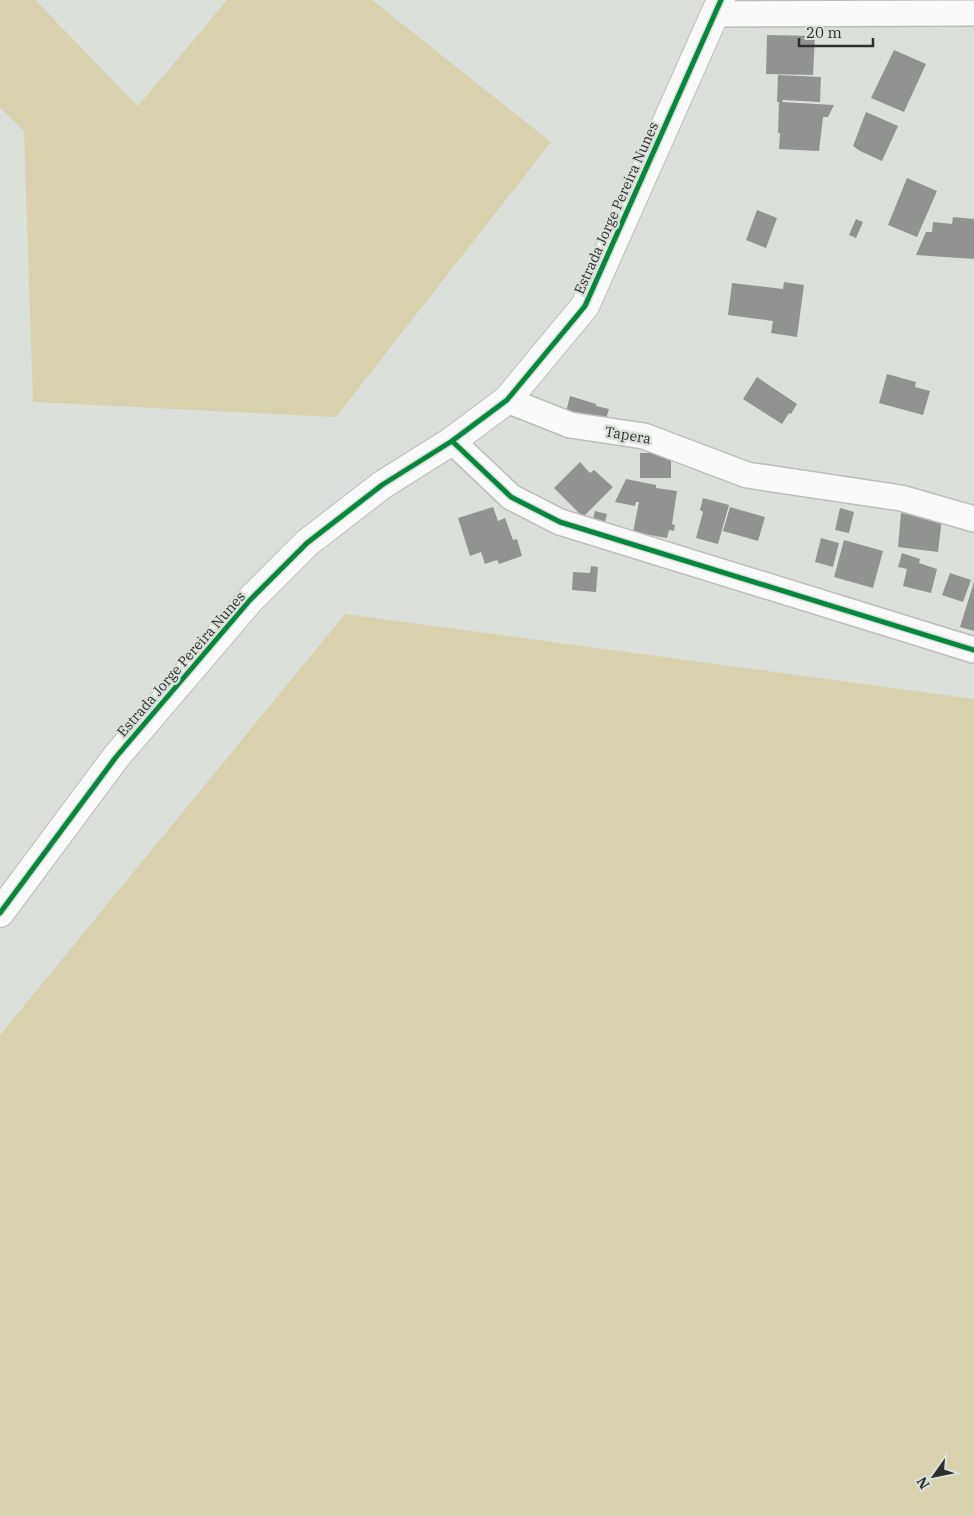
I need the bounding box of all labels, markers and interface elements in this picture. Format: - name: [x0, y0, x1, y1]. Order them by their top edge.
- scale bar: [799, 15, 873, 47]
- text: 20 m: [806, 23, 842, 42]
- street label: Estrada Jorge Pereira Nunes: [570, 119, 662, 297]
- street label: Tapera: [604, 422, 653, 448]
- street label: Estrada Jorge Pereira Nunes: [113, 588, 249, 740]
- north arrow: [909, 1451, 959, 1501]
- text: N: [913, 1474, 934, 1493]

